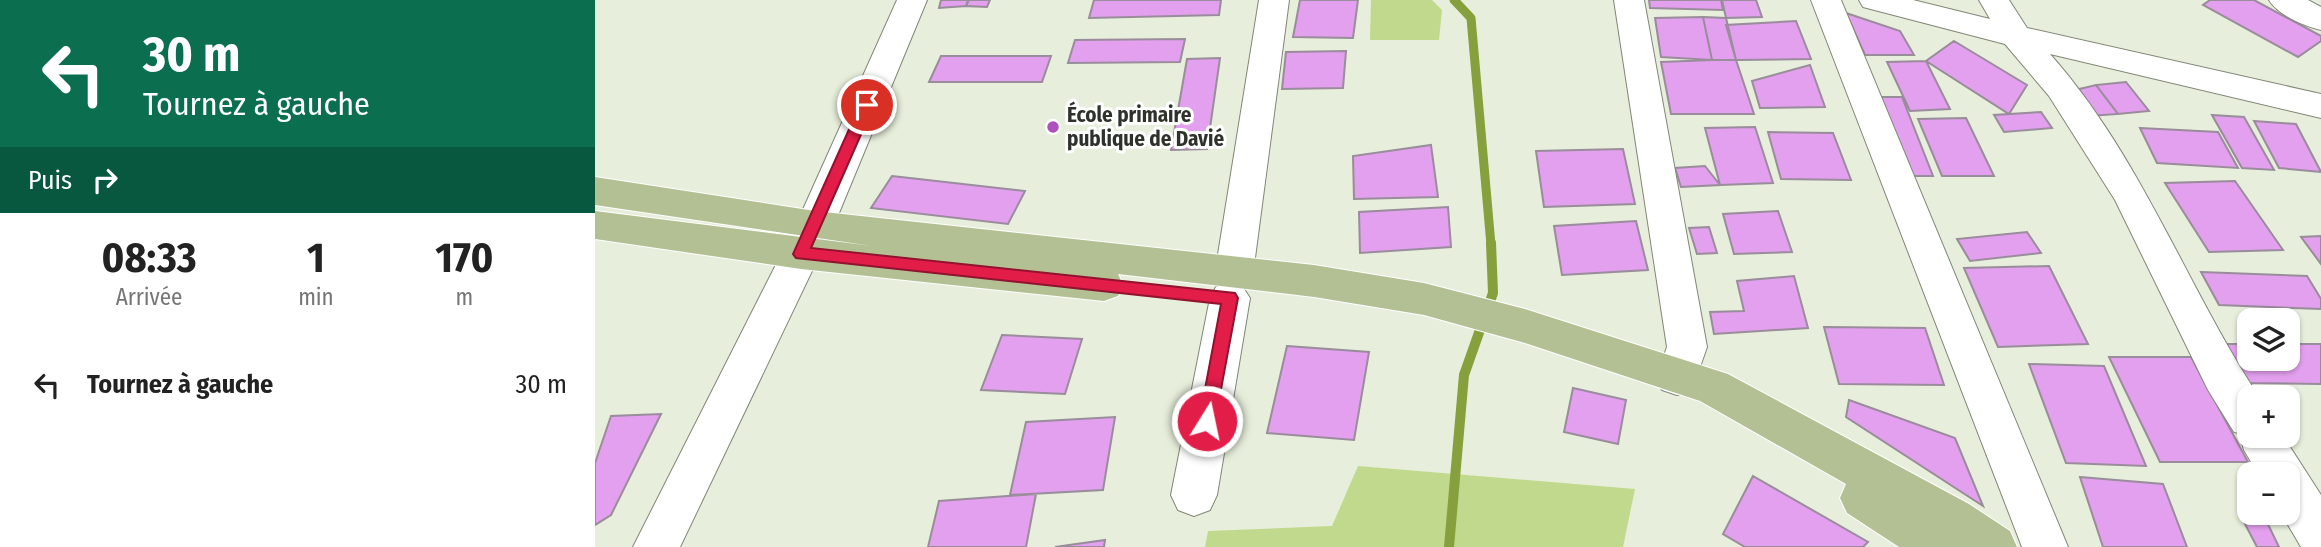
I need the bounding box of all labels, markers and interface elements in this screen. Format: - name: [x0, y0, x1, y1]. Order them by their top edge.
- text: 30 m: [143, 25, 241, 84]
- icon: left: [28, 28, 119, 119]
- pin: [837, 75, 897, 135]
- text: Tournez à gauche: [143, 85, 370, 123]
- icon: arrive: [848, 86, 886, 124]
- place label: École primaire publique de Davié: [1067, 101, 1224, 152]
- marker: École primaire publique de Davié: [1045, 119, 1061, 135]
- icon: right: [86, 161, 124, 199]
- text: Puis: [28, 165, 72, 196]
- text: 08:33: [102, 233, 197, 283]
- text: 1: [307, 233, 325, 283]
- text: 170: [435, 233, 493, 283]
- text: Arrivée: [116, 283, 182, 311]
- text: min: [298, 283, 334, 311]
- text: m: [456, 283, 473, 311]
- map controls: [2237, 308, 2300, 525]
- button: layers: [2237, 308, 2300, 371]
- icon: left: [28, 366, 66, 404]
- text: Tournez à gauche: [87, 369, 273, 400]
- text: 30 m: [516, 369, 567, 400]
- position arrow: [1170, 384, 1244, 458]
- button: +: [2237, 385, 2300, 448]
- button: −: [2237, 462, 2300, 525]

